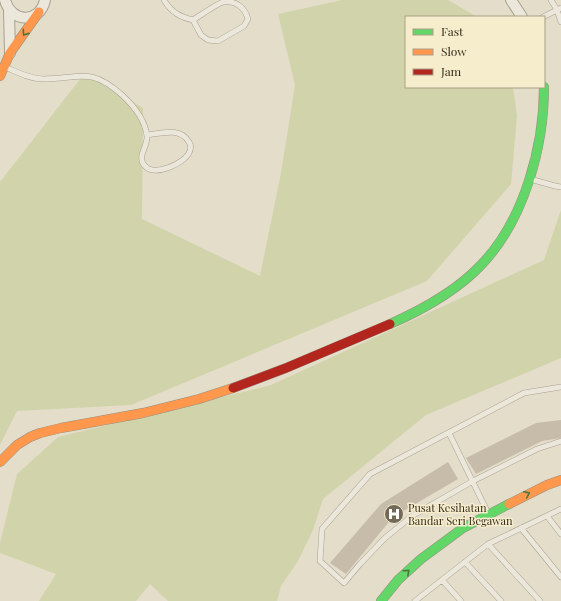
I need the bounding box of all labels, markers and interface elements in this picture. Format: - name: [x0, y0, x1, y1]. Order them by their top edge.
- legend: [405, 16, 545, 88]
- text: Fast: [441, 23, 464, 39]
- one-way arrow: [23, 28, 30, 35]
- text: Slow: [441, 43, 467, 59]
- text: Jam: [440, 63, 462, 79]
- one-way arrow: [523, 491, 531, 499]
- place label: Pusat Kesihatan Bandar Seri Begawan: [408, 500, 513, 528]
- hospital icon: Pusat Kesihatan Bandar Seri Begawan: [383, 503, 405, 525]
- one-way arrow: [403, 570, 410, 577]

